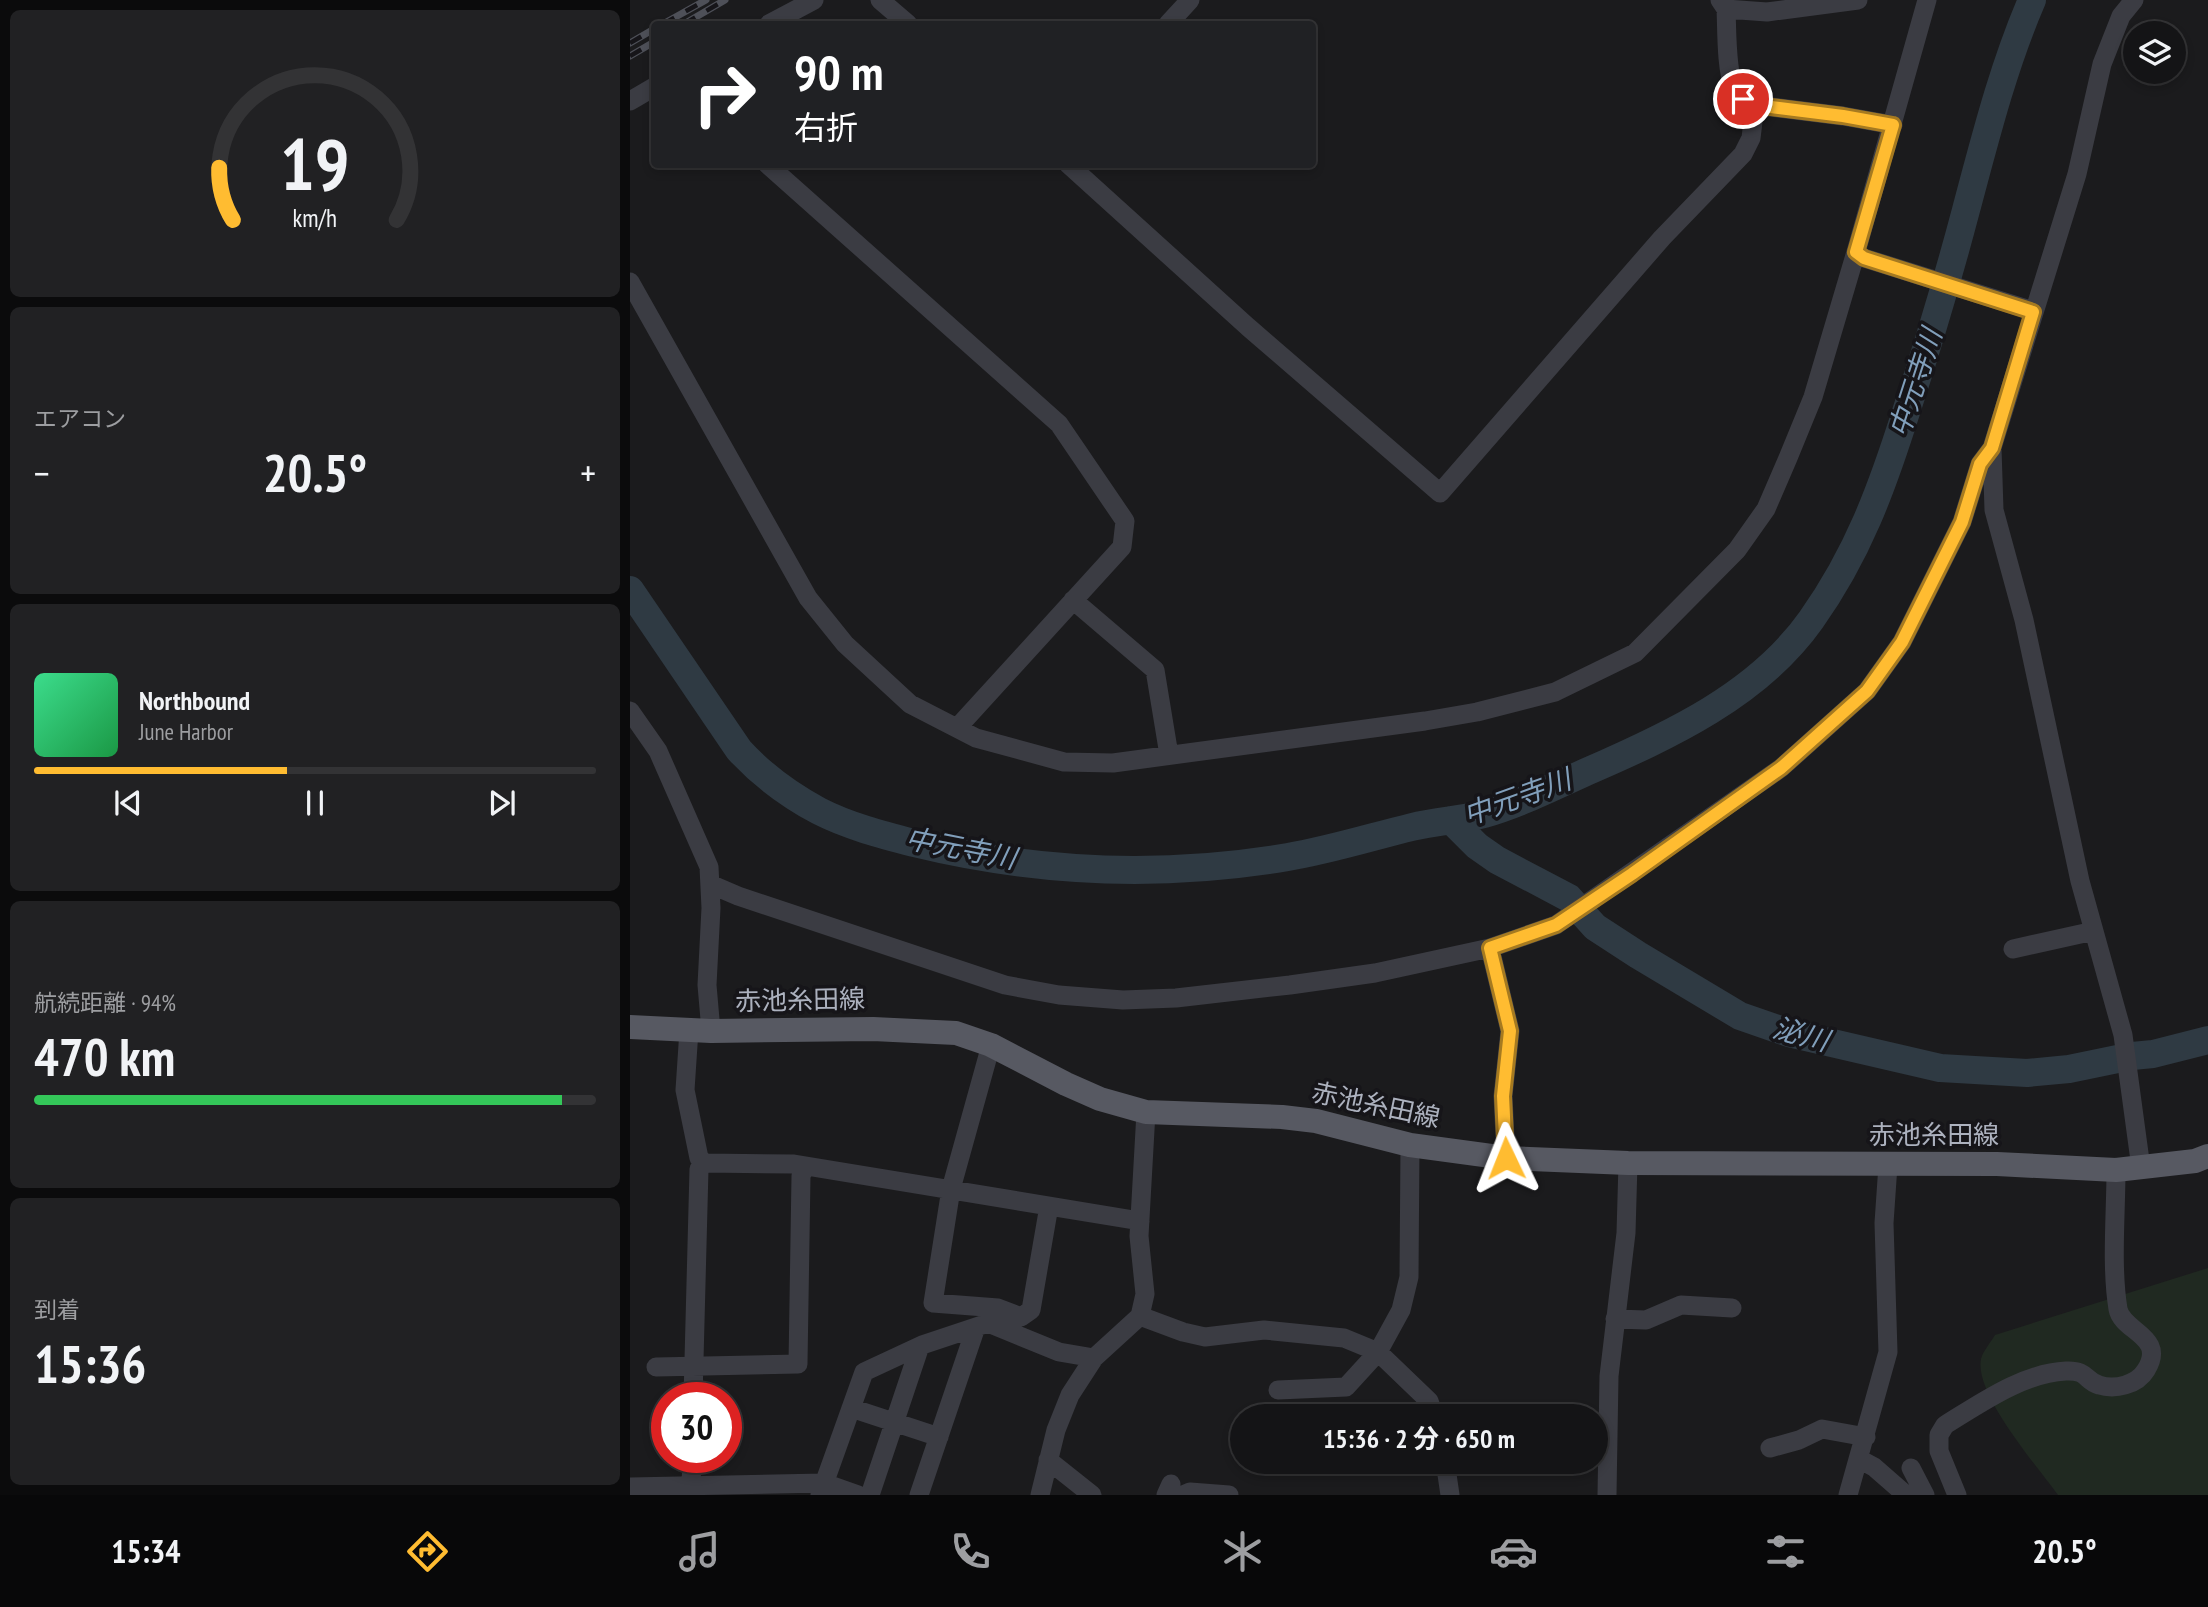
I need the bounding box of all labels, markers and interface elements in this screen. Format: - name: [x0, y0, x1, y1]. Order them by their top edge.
- map controls: [2123, 21, 2186, 84]
- button: layers: [2123, 21, 2186, 84]
- text: 90 m: [794, 40, 883, 104]
- icon: right: [679, 49, 770, 140]
- pin: [1713, 69, 1773, 129]
- icon: arrive: [1724, 80, 1762, 118]
- text: 右折: [794, 106, 858, 148]
- text: 19: [280, 116, 350, 210]
- text: km/h: [293, 201, 337, 233]
- water label: 中元寺川: [1880, 321, 1950, 442]
- text: エアコン: [34, 404, 126, 433]
- text: 20.5°: [263, 439, 367, 506]
- text: −: [34, 448, 50, 497]
- text: +: [580, 448, 596, 497]
- text: Northbound: [139, 684, 250, 717]
- text: June Harbor: [139, 717, 233, 746]
- water label: 中元寺川: [1458, 759, 1579, 833]
- icon: previous: [109, 784, 147, 822]
- icon: pause: [296, 784, 334, 822]
- icon: next: [483, 784, 521, 822]
- water label: 中元寺川: [903, 819, 1023, 877]
- street label: 赤池糸田線: [735, 982, 865, 1017]
- text: 航続距離 · 94%: [34, 988, 176, 1017]
- water label: 泌川: [1769, 1008, 1836, 1059]
- text: 470 km: [34, 1023, 175, 1090]
- street label: 赤池糸田線: [1309, 1075, 1443, 1134]
- street label: 赤池糸田線: [1869, 1118, 1999, 1151]
- position arrow: [1469, 1121, 1543, 1195]
- text: 到着: [34, 1295, 80, 1324]
- text: 15:36: [34, 1330, 146, 1397]
- speed limit sign: 30: [651, 1382, 742, 1473]
- text: 15:36 · 2 分 · 650 m: [1323, 1422, 1515, 1455]
- icon: directions: [403, 1527, 452, 1576]
- icon: music: [675, 1527, 724, 1576]
- icon: phone: [946, 1527, 995, 1576]
- icon: climate: [1218, 1527, 1267, 1576]
- icon: car: [1489, 1527, 1538, 1576]
- icon: filters: [1761, 1527, 1810, 1576]
- text: 15:34: [111, 1530, 180, 1572]
- text: 20.5°: [2032, 1530, 2097, 1572]

